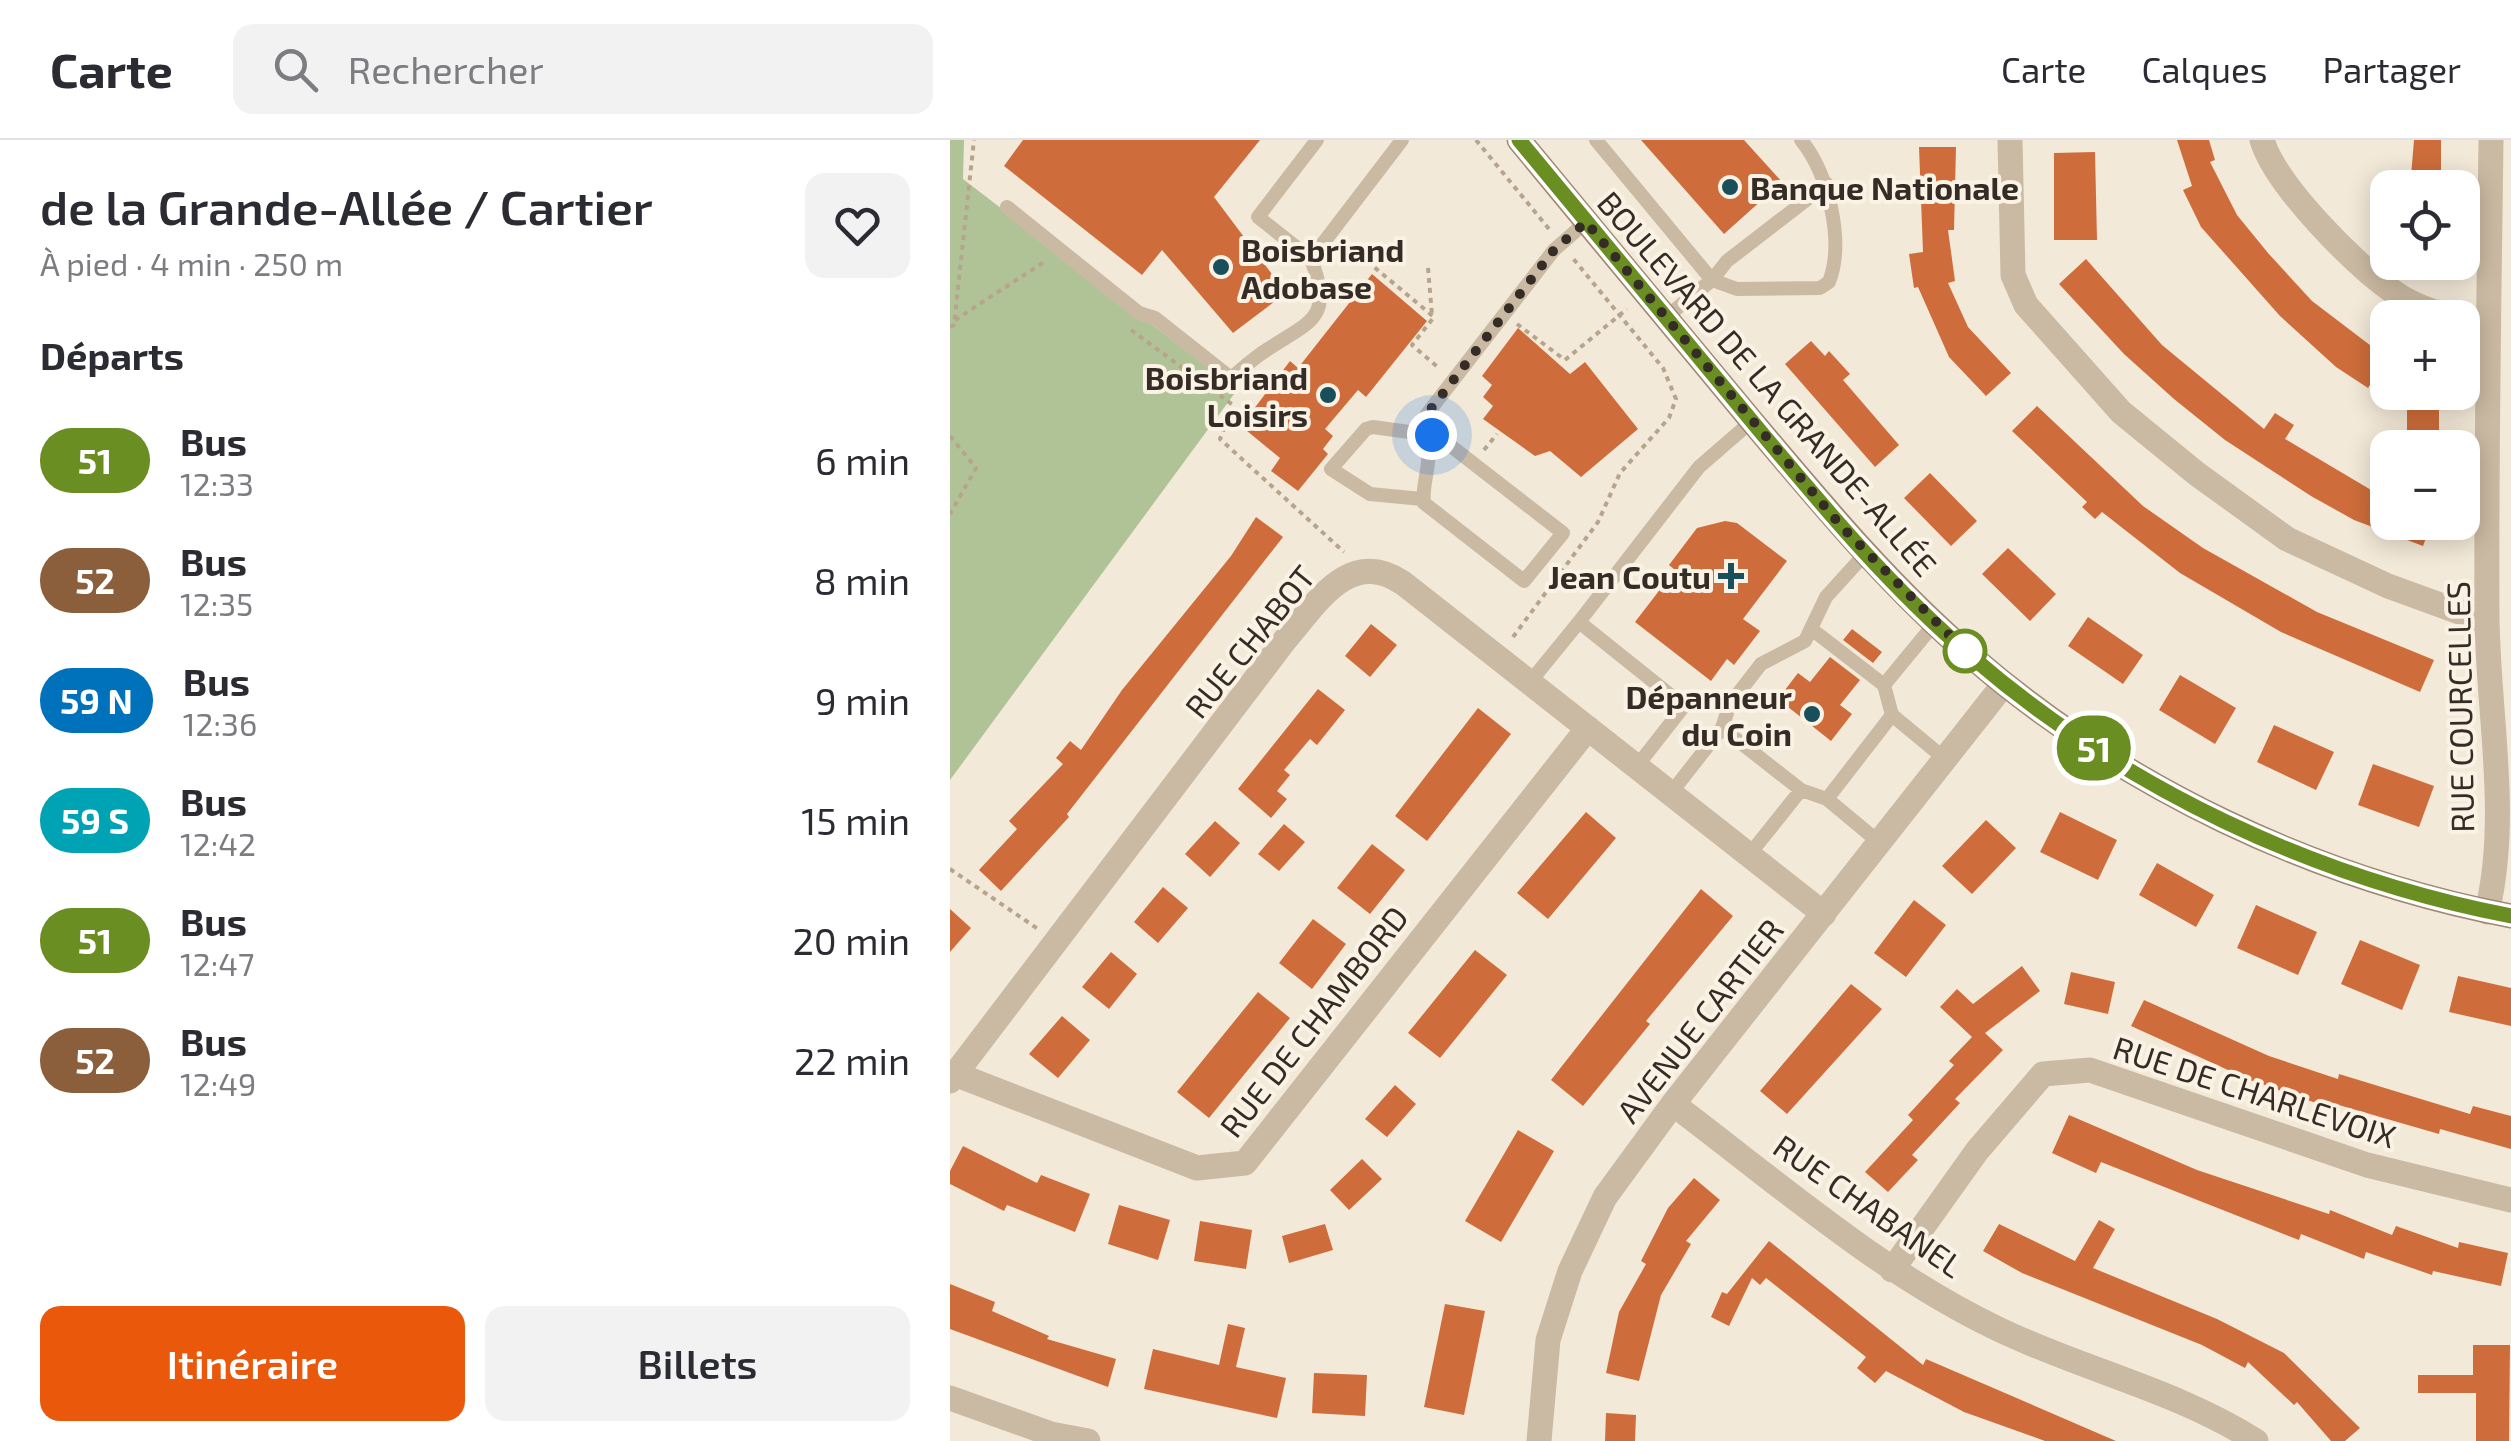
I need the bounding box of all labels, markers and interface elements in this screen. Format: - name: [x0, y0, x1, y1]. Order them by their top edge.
- search box: [233, 24, 933, 114]
- text: Carte: [50, 40, 173, 98]
- icon: search: [268, 42, 323, 97]
- text: Rechercher: [348, 46, 544, 92]
- text: Carte: [2001, 48, 2086, 90]
- text: Calques: [2141, 48, 2267, 90]
- text: Partager: [2322, 48, 2461, 90]
- place label: Banque Nationale: [1750, 168, 2019, 206]
- map controls: [2370, 170, 2480, 540]
- button: locate: [2370, 170, 2480, 280]
- button: heart: [805, 173, 910, 278]
- marker: Banque Nationale: [1719, 176, 1741, 198]
- text: de la Grande-Allée / Cartier: [40, 177, 653, 235]
- street label: BOULEVARD DE LA GRANDE-ALLÉE: [1591, 183, 1945, 583]
- place label: Boisbriand Adobase: [1241, 230, 1404, 305]
- text: À pied · 4 min · 250 m: [40, 244, 343, 282]
- marker: Boisbriand Adobase: [1210, 256, 1232, 278]
- button: +: [2370, 300, 2480, 410]
- text: Départs: [40, 332, 184, 378]
- place label: Boisbriand Loisirs: [1145, 358, 1308, 433]
- marker: Boisbriand Loisirs: [1317, 384, 1339, 406]
- your location: [1407, 410, 1457, 460]
- text: Bus: [180, 418, 247, 464]
- button: −: [2370, 430, 2480, 540]
- text: 6 min: [815, 437, 910, 483]
- text: 51: [78, 439, 112, 481]
- text: 12:33: [180, 464, 254, 502]
- text: Bus: [180, 538, 247, 584]
- text: 8 min: [814, 557, 910, 603]
- street label: RUE CHABOT: [1176, 557, 1322, 725]
- place label: Jean Coutu: [1548, 557, 1711, 595]
- text: 52: [75, 559, 115, 601]
- marker: Jean Coutu: [1720, 565, 1742, 587]
- street label: RUE COURCELLES: [2438, 581, 2480, 833]
- text: 12:35: [180, 584, 253, 622]
- unlabelled marker: [1944, 630, 1986, 672]
- text: Bus: [183, 658, 250, 704]
- text: 9 min: [815, 677, 910, 723]
- place label: Dépanneur du Coin: [1626, 677, 1792, 752]
- text: 59 N: [60, 679, 133, 721]
- marker: Dépanneur du Coin: [1801, 703, 1823, 725]
- text: 12:36: [183, 704, 257, 742]
- line badge: 51: [2049, 716, 2139, 780]
- text: 51: [2077, 727, 2111, 769]
- text: Bus: [180, 778, 247, 824]
- text: 15 min: [801, 797, 910, 843]
- text: 59 S: [61, 799, 129, 841]
- text: 12:42: [180, 824, 256, 862]
- text: Bus: [180, 898, 247, 944]
- street label: RUE DE CHAMBORD: [1211, 898, 1415, 1144]
- street label: AVENUE CARTIER: [1608, 911, 1790, 1129]
- text: 20 min: [792, 917, 910, 963]
- text: 51: [78, 919, 112, 961]
- text: 12:47: [180, 944, 254, 982]
- text: Bus: [180, 1018, 247, 1064]
- street label: RUE DE CHARLEVOIX: [2109, 1027, 2401, 1155]
- text: 22 min: [794, 1037, 910, 1083]
- text: 52: [75, 1039, 115, 1081]
- text: 12:49: [180, 1064, 256, 1102]
- street label: RUE CHABANEL: [1767, 1126, 1971, 1284]
- button: Itinéraire: [40, 1306, 465, 1421]
- button: Billets: [485, 1306, 910, 1421]

